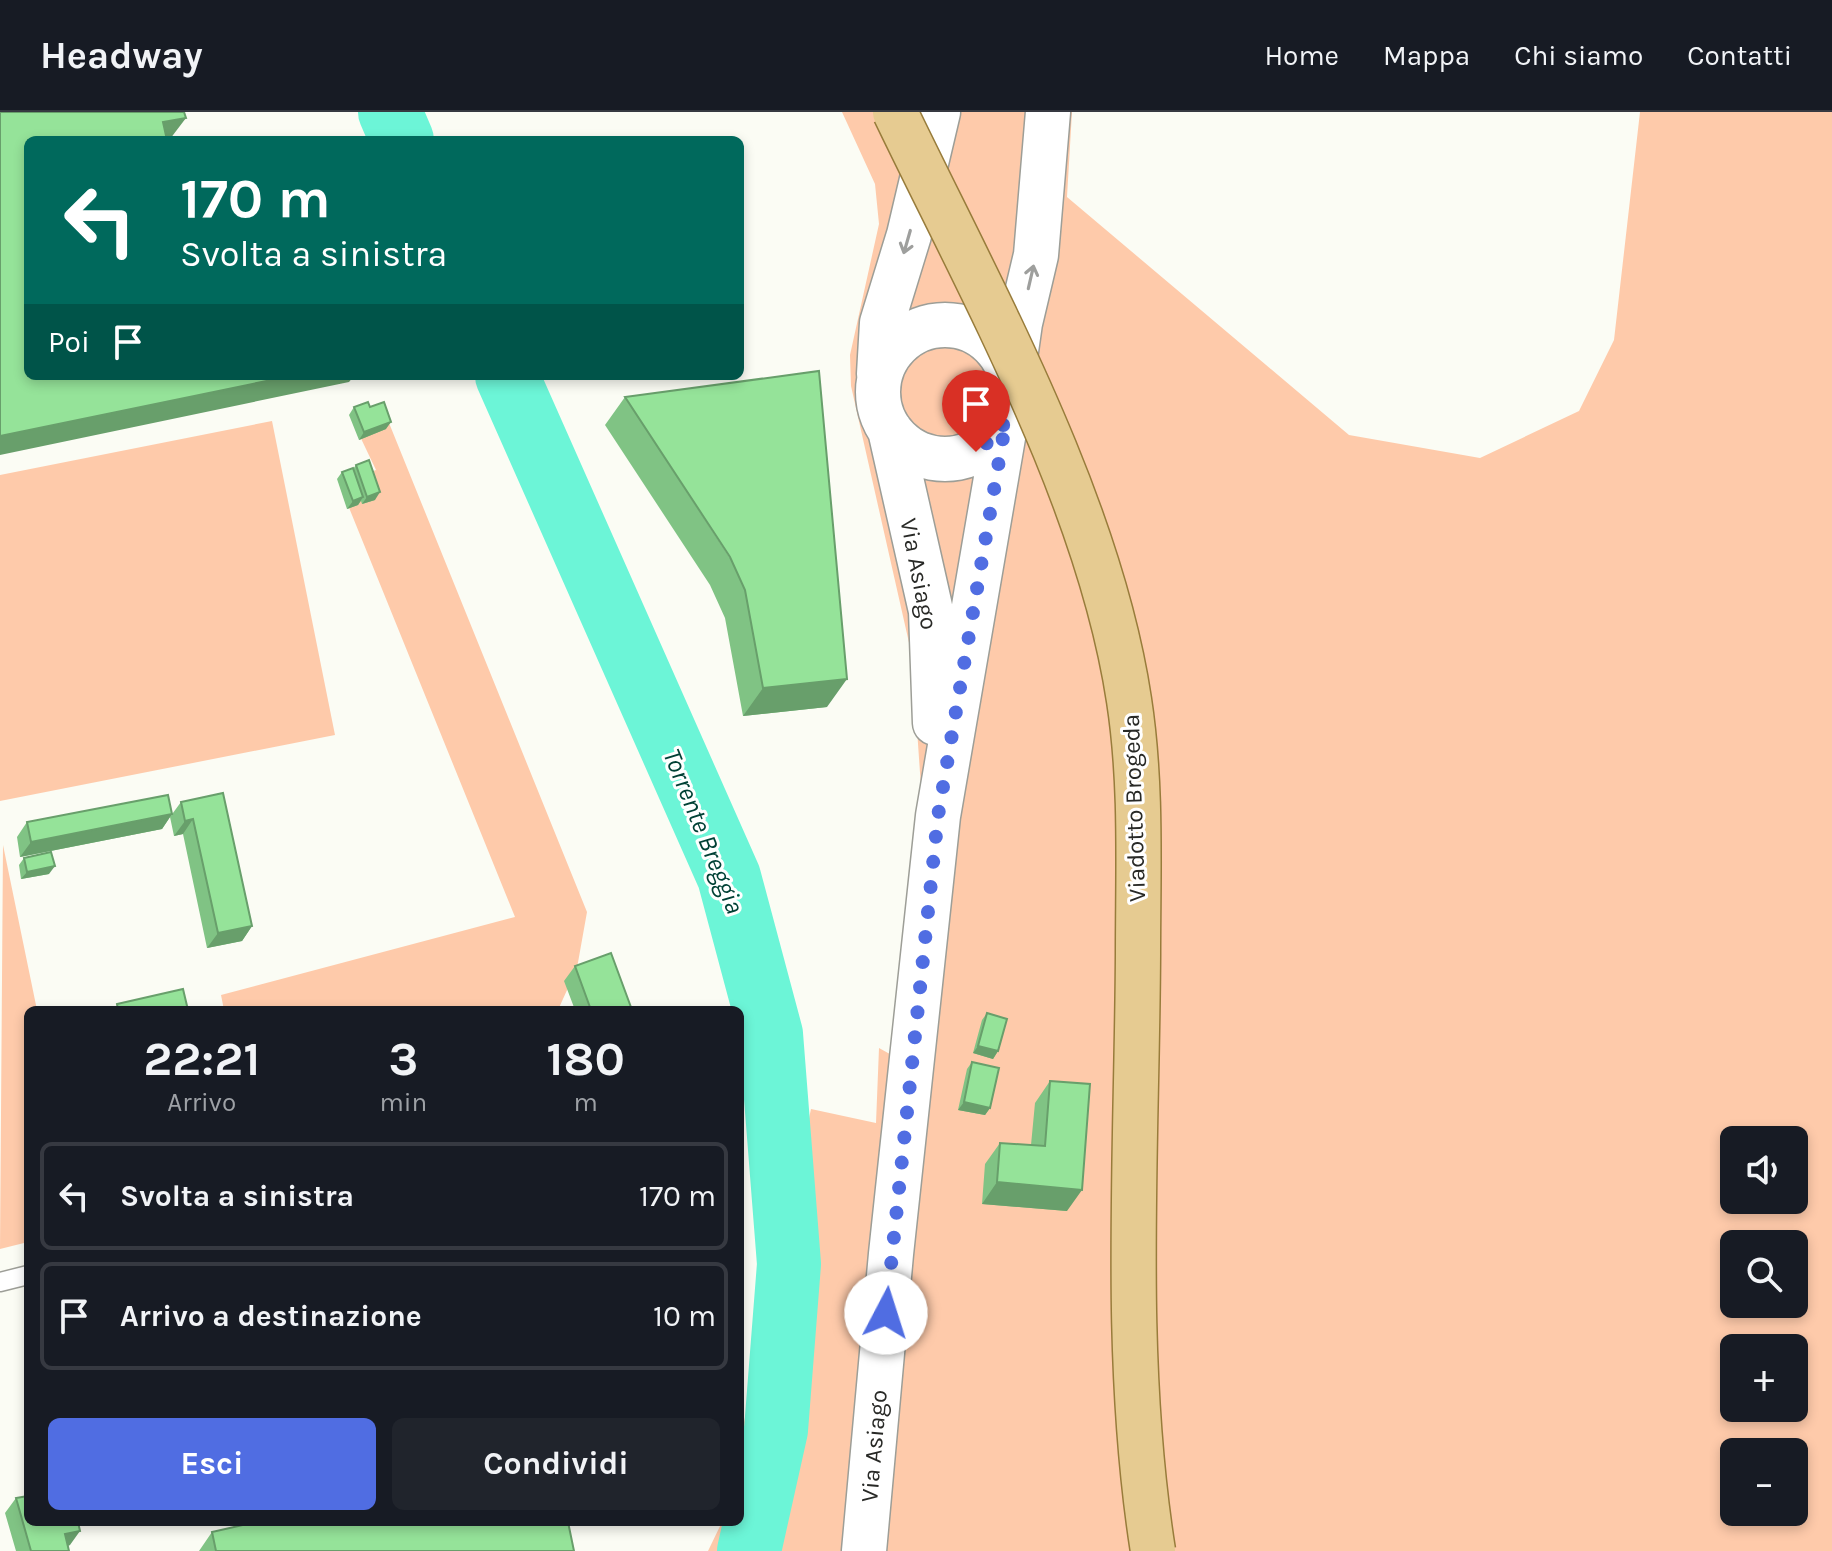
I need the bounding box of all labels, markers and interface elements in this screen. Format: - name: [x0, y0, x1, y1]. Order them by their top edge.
- text: Headway: [40, 33, 203, 78]
- text: Home: [1264, 39, 1339, 72]
- text: Mappa: [1383, 39, 1470, 72]
- text: Chi siamo: [1514, 39, 1643, 72]
- text: Contatti: [1687, 39, 1792, 72]
- text: 170 m: [180, 166, 331, 231]
- icon: left: [48, 168, 152, 272]
- one-way arrow: [899, 229, 914, 255]
- text: Svolta a sinistra: [180, 233, 447, 275]
- one-way arrow: [1024, 265, 1039, 290]
- icon: arrive: [106, 320, 150, 364]
- text: Poi: [48, 324, 90, 360]
- pin: [942, 370, 1010, 452]
- icon: arrive: [954, 382, 998, 426]
- street label: Via Asiago: [894, 516, 944, 632]
- street label: Viadotto Brogeda: [1117, 714, 1151, 902]
- water label: Torrente Breggia: [656, 744, 751, 918]
- text: 22:21: [143, 1031, 260, 1087]
- text: 3: [388, 1031, 418, 1087]
- text: 180: [546, 1031, 625, 1087]
- text: Arrivo: [167, 1087, 236, 1118]
- text: min: [379, 1087, 427, 1118]
- text: m: [573, 1087, 598, 1118]
- map controls: [1720, 1126, 1808, 1526]
- button: sound: [1720, 1126, 1808, 1214]
- icon: left: [52, 1174, 96, 1218]
- text: Svolta a sinistra: [120, 1178, 354, 1214]
- text: 170 m: [639, 1178, 716, 1214]
- button: search: [1720, 1230, 1808, 1318]
- position arrow: [844, 1271, 928, 1355]
- icon: arrive: [52, 1294, 96, 1338]
- text: Arrivo a destinazione: [120, 1298, 422, 1334]
- text: 10 m: [653, 1298, 716, 1334]
- button: +: [1720, 1334, 1808, 1422]
- street label: Via Asiago: [855, 1388, 893, 1504]
- button: Esci: [48, 1418, 376, 1510]
- button: Condividi: [392, 1418, 720, 1510]
- button: −: [1720, 1438, 1808, 1526]

